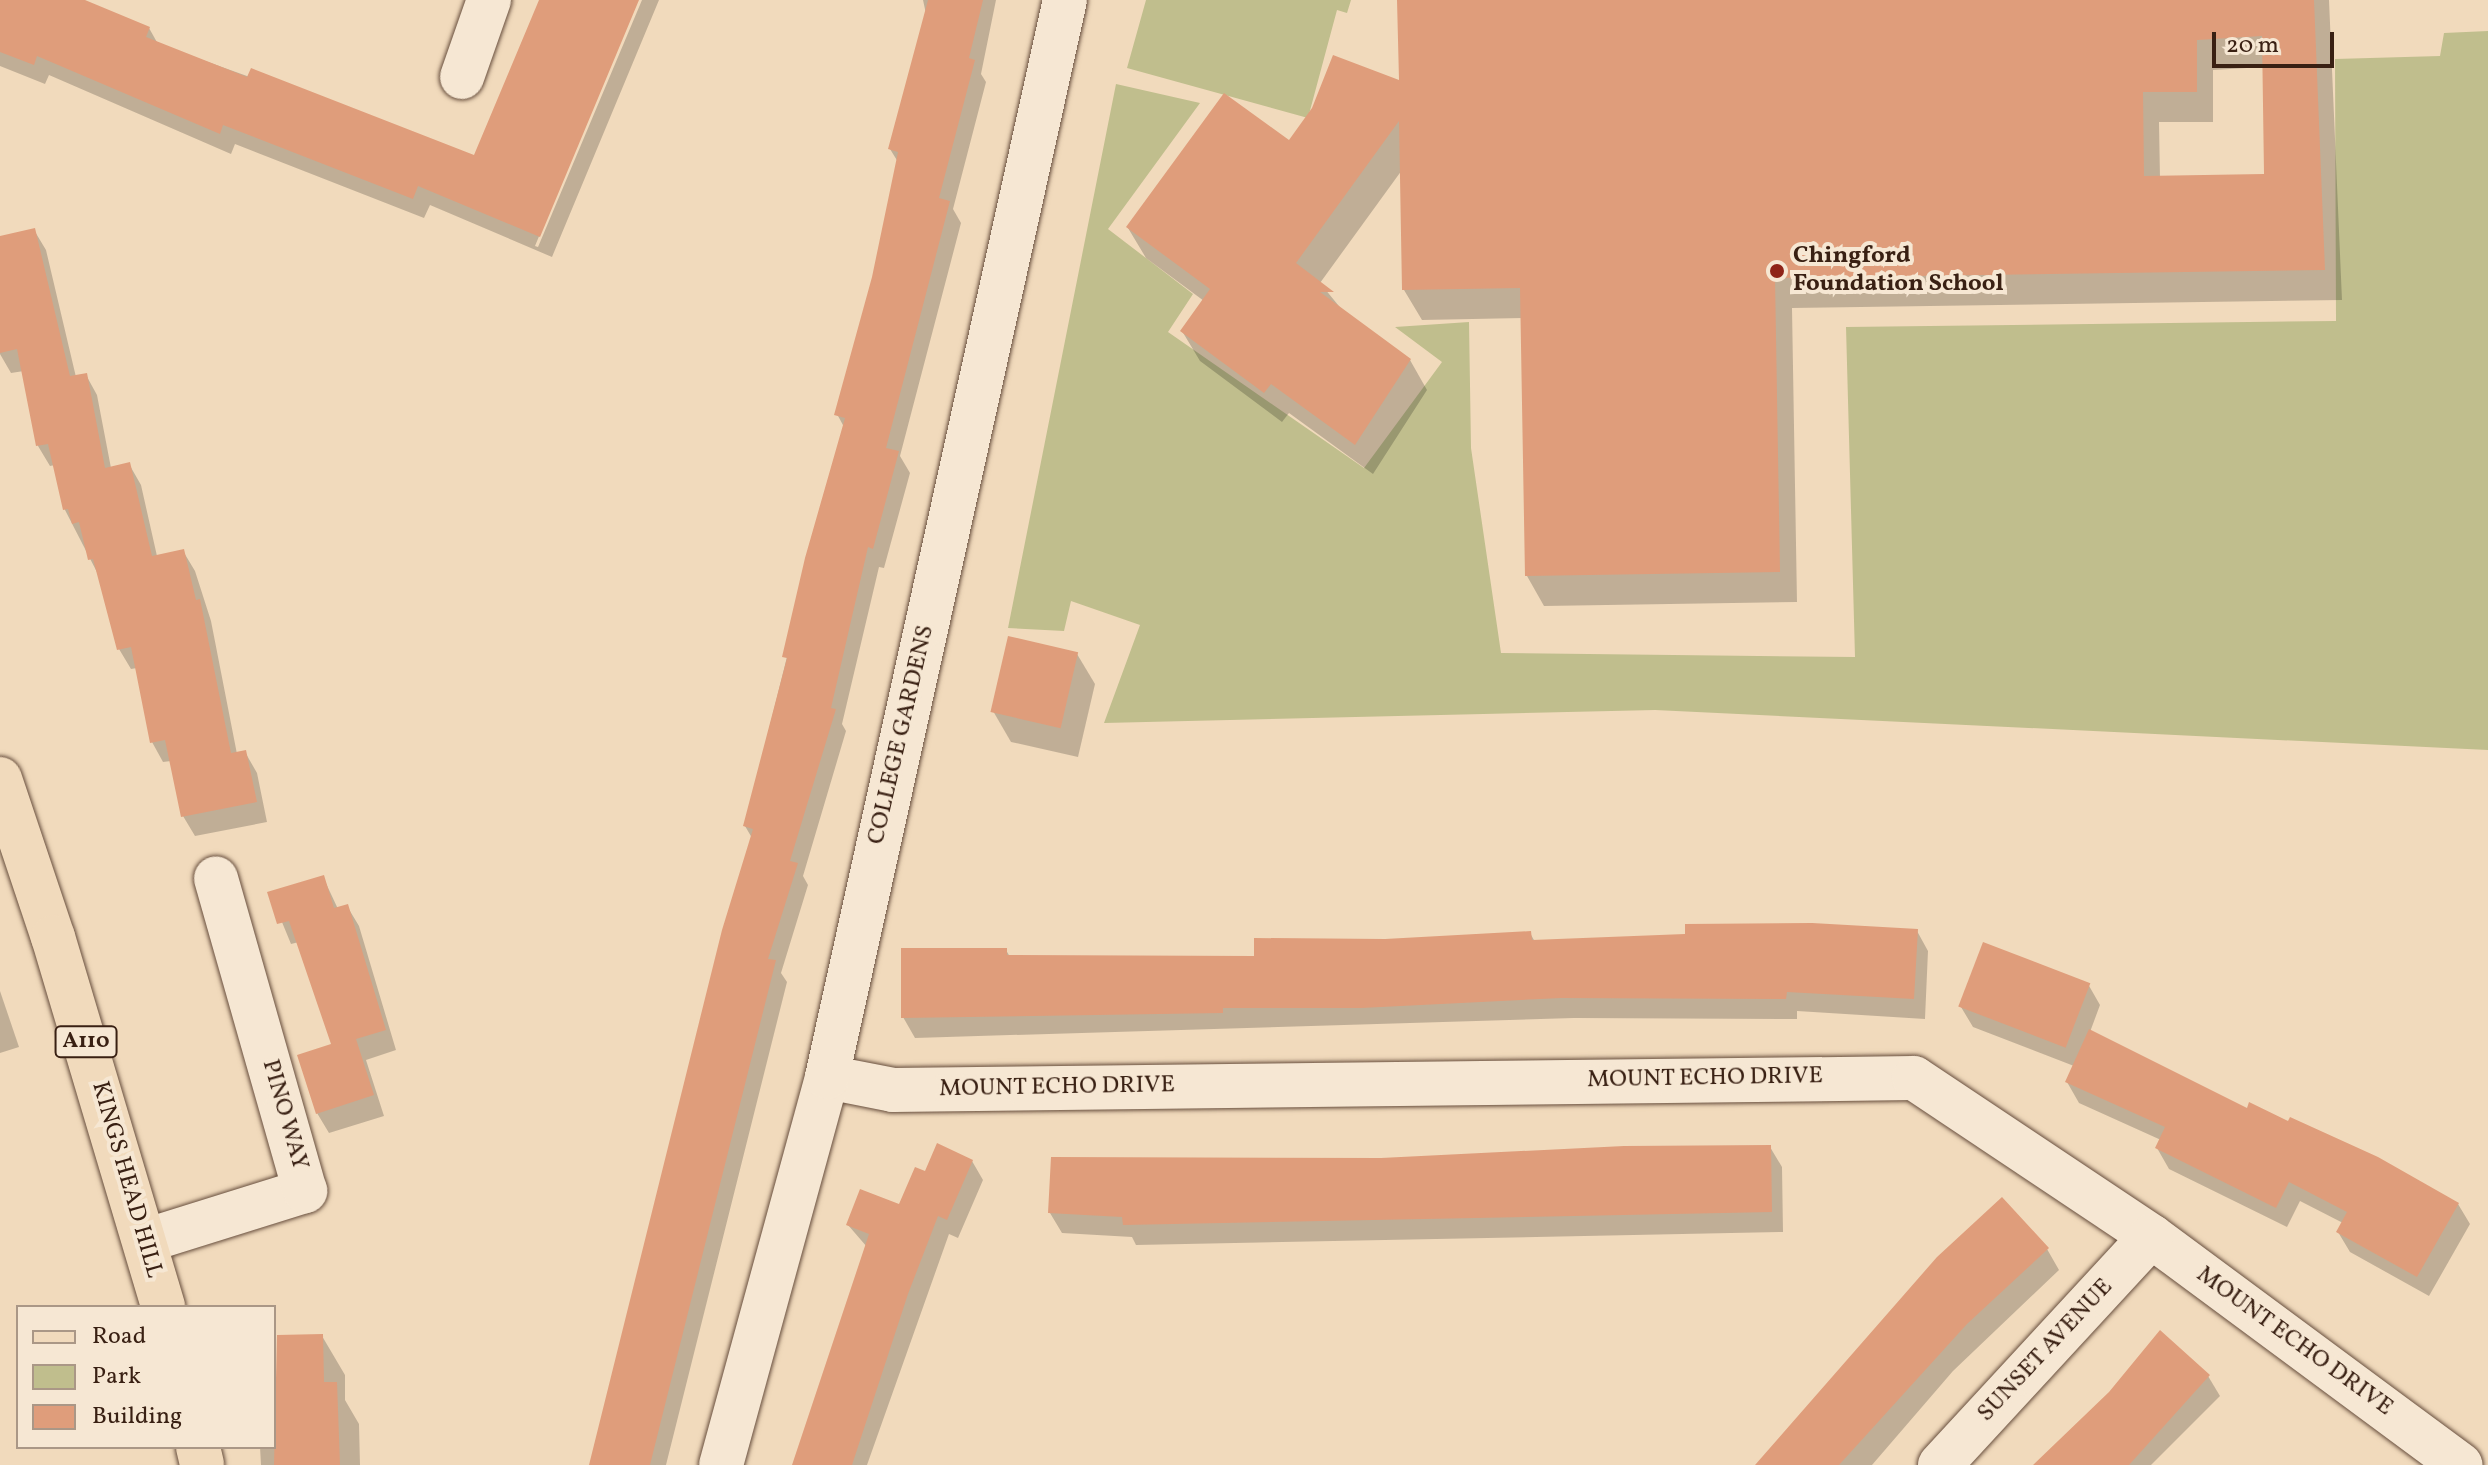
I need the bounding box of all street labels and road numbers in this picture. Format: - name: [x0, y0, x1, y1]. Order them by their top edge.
- street label: COLLEGE GARDENS: [863, 623, 941, 847]
- road number: A110: [54, 1024, 118, 1060]
- street label: PINO WAY: [254, 1056, 314, 1174]
- street label: MOUNT ECHO DRIVE: [1586, 1063, 1824, 1095]
- street label: MOUNT ECHO DRIVE: [938, 1072, 1176, 1104]
- street label: KINGS HEAD HILL: [84, 1078, 168, 1282]
- street label: MOUNT ECHO DRIVE: [2190, 1261, 2398, 1423]
- street label: SUNSET AVENUE: [1972, 1273, 2120, 1429]

